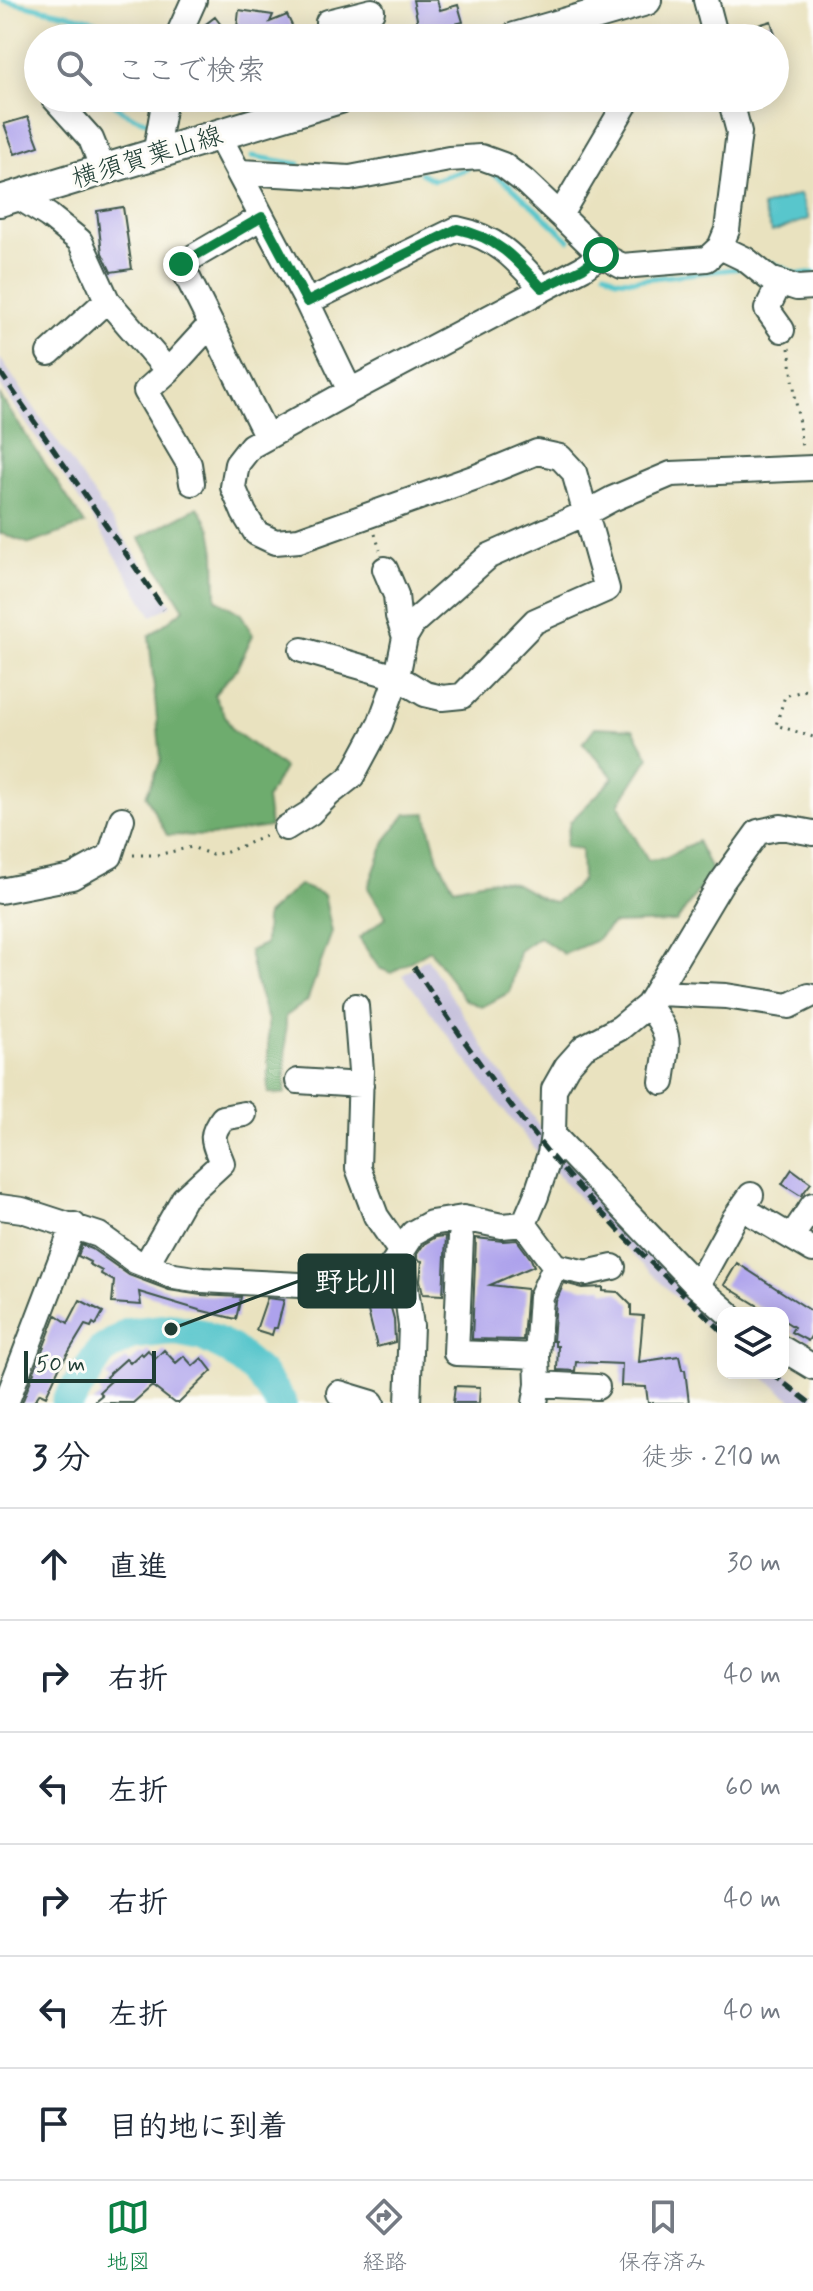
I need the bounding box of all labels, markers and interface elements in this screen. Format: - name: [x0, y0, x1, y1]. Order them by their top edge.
- search box: [24, 24, 789, 112]
- icon: search: [52, 46, 96, 90]
- text: ここで検索: [116, 52, 266, 91]
- street label: 横須賀葉山線: [68, 119, 227, 197]
- route start: [583, 237, 619, 273]
- route end: [163, 246, 199, 282]
- callout: 野比川: [299, 1255, 415, 1307]
- text: 野比川: [315, 1265, 399, 1302]
- map controls: [717, 1307, 789, 1379]
- button: layers: [717, 1307, 789, 1379]
- scale bar: [24, 1347, 156, 1383]
- text: 50 m: [36, 1351, 85, 1379]
- text: 3 分: [32, 1436, 91, 1481]
- text: 徒歩 · 210 m: [642, 1441, 781, 1475]
- icon: ahead: [32, 1542, 76, 1586]
- text: 30 m: [727, 1547, 781, 1581]
- text: 直進: [108, 1548, 168, 1587]
- icon: right: [32, 1654, 76, 1698]
- text: 40 m: [723, 1659, 781, 1693]
- text: 右折: [108, 1660, 168, 1699]
- icon: left: [32, 1766, 76, 1810]
- text: 60 m: [725, 1771, 781, 1805]
- text: 左折: [108, 1772, 168, 1811]
- icon: right: [32, 1878, 76, 1922]
- text: 40 m: [723, 1883, 781, 1917]
- text: 右折: [108, 1884, 168, 1923]
- icon: left: [32, 1990, 76, 2034]
- text: 40 m: [723, 1995, 781, 2029]
- text: 左折: [108, 1996, 168, 2035]
- icon: arrive: [32, 2102, 76, 2146]
- text: 目的地に到着: [108, 2108, 288, 2147]
- tab: 地図: [106, 2195, 150, 2277]
- tab: 経路: [362, 2195, 407, 2277]
- tab: 保存済み: [619, 2195, 707, 2277]

